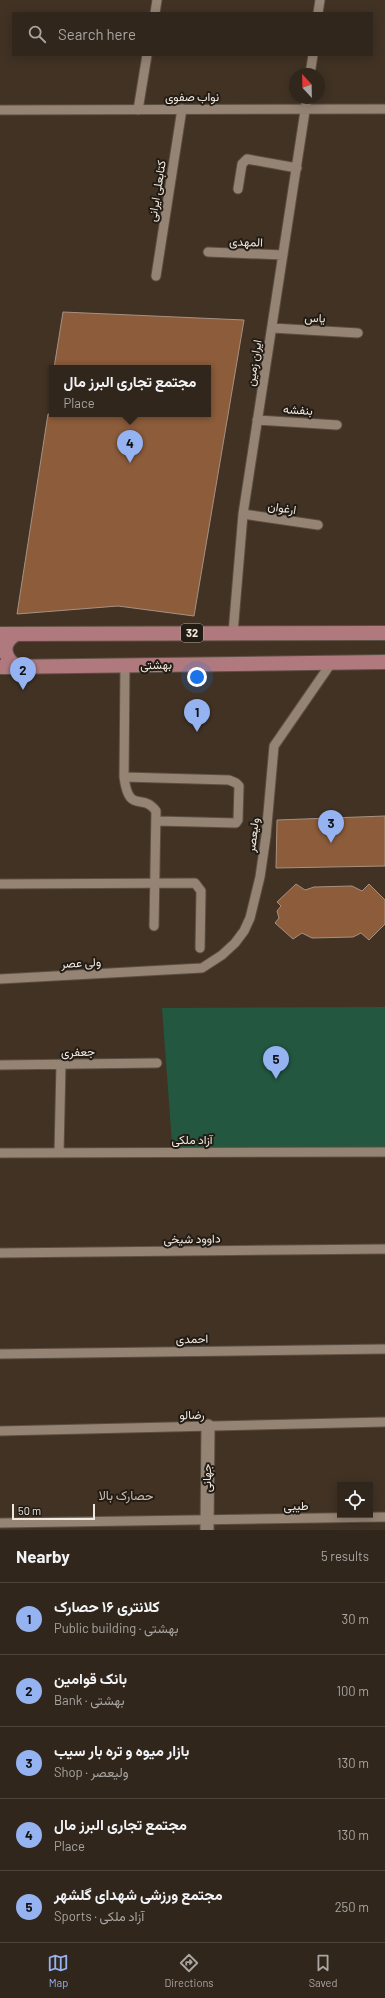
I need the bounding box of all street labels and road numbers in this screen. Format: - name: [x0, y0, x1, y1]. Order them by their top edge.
- street label: نواب صفوی: [165, 89, 219, 105]
- street label: کتابعلی ایرانی: [144, 159, 170, 223]
- street label: المهدی: [229, 233, 263, 251]
- street label: یاس: [304, 309, 326, 327]
- street label: ایران زمین: [242, 339, 266, 387]
- street label: بنفشه: [283, 401, 313, 418]
- street label: ارغوان: [267, 498, 297, 518]
- road number: 32: [181, 624, 203, 642]
- street label: بهشتی: [140, 657, 172, 673]
- street label: ولیعصر: [243, 817, 263, 854]
- street label: ولی عصر: [60, 954, 101, 972]
- street label: جعفری: [61, 1044, 95, 1060]
- street label: آزاد ملکی: [171, 1132, 214, 1148]
- street label: داوود شیخی: [163, 1230, 221, 1247]
- street label: احمدی: [176, 1331, 208, 1347]
- street label: رضالو: [179, 1407, 205, 1423]
- street label: جهانی: [199, 1464, 215, 1492]
- street label: طیبی: [283, 1498, 309, 1514]

